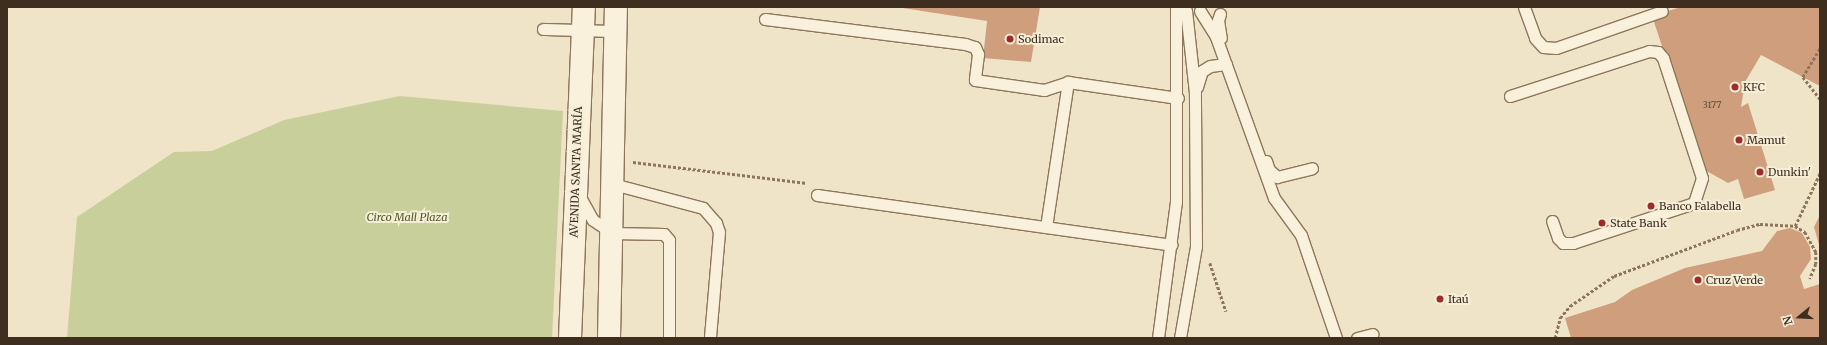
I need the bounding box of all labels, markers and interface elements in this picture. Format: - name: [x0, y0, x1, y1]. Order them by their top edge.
- place label: Sodimac: [1018, 32, 1064, 46]
- marker: Sodimac: [1005, 34, 1015, 44]
- place label: KFC: [1743, 80, 1765, 94]
- marker: KFC: [1730, 82, 1740, 92]
- house number: 3177: [1703, 100, 1721, 110]
- street label: AVENIDA SANTA MARÍA: [567, 106, 585, 238]
- place label: Mamut: [1747, 133, 1786, 147]
- marker: Mamut: [1734, 135, 1744, 145]
- place label: Dunkin': [1768, 165, 1811, 179]
- marker: Dunkin': [1755, 167, 1765, 177]
- place label: Banco Falabella: [1659, 199, 1741, 213]
- marker: Banco Falabella: [1646, 201, 1656, 211]
- park label: Circo Mall Plaza: [367, 210, 447, 224]
- place label: State Bank: [1610, 216, 1667, 230]
- marker: State Bank: [1597, 218, 1607, 228]
- place label: Cruz Verde: [1706, 273, 1763, 287]
- marker: Cruz Verde: [1693, 275, 1703, 285]
- place label: Itaú: [1448, 292, 1469, 306]
- marker: Itaú: [1435, 294, 1445, 304]
- north arrow: [1779, 297, 1819, 337]
- text: N: [1780, 314, 1796, 327]

